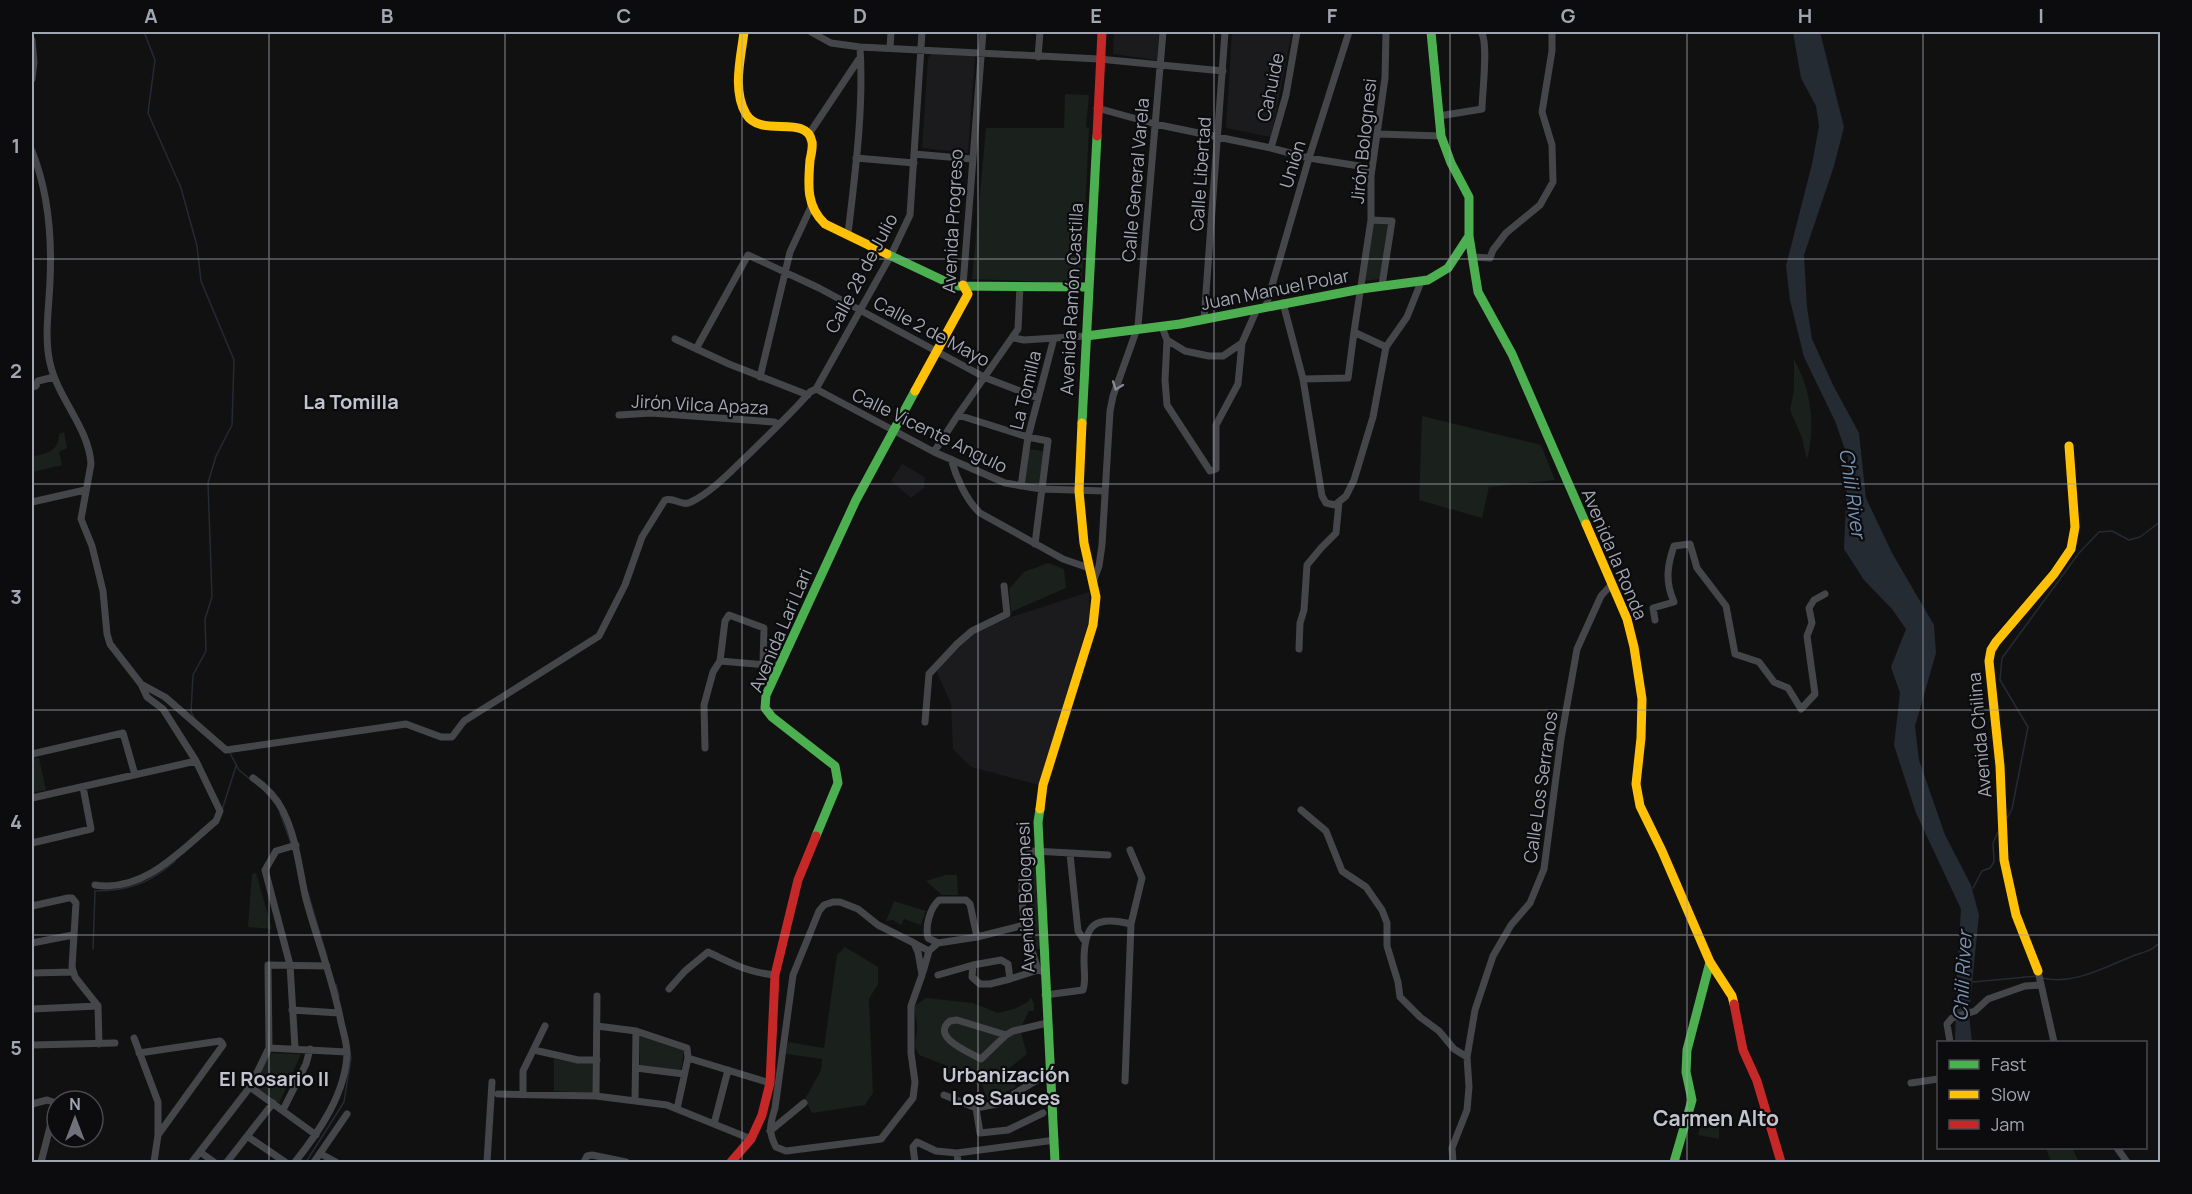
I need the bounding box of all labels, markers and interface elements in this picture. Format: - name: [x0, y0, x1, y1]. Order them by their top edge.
- text: A: [144, 2, 158, 29]
- text: B: [381, 2, 394, 29]
- text: C: [617, 2, 631, 29]
- text: D: [853, 2, 867, 29]
- text: E: [1090, 2, 1102, 29]
- text: F: [1327, 2, 1338, 29]
- text: G: [1561, 2, 1576, 29]
- text: H: [1798, 2, 1812, 29]
- text: I: [2038, 2, 2044, 29]
- street label: Cahuide: [1251, 50, 1289, 124]
- street label: Jirón Bolognesi: [1344, 77, 1382, 205]
- street label: Calle General Varela: [1116, 97, 1154, 263]
- street label: Calle Libertad: [1184, 116, 1216, 232]
- text: 1: [12, 132, 20, 159]
- street label: Unión: [1273, 137, 1311, 191]
- street label: Avenida Progreso: [936, 148, 968, 294]
- street label: Avenida Ramón Castilla: [1054, 202, 1088, 396]
- street label: Calle 28 de Julio: [819, 209, 903, 337]
- street label: Juan Manuel Polar: [1199, 263, 1352, 315]
- street label: Calle 2 de Mayo: [870, 290, 994, 372]
- street label: La Tomilla: [1004, 348, 1046, 432]
- text: 2: [10, 357, 22, 384]
- one-way arrow: [1112, 380, 1125, 391]
- street label: Calle Vicente Angulo: [848, 382, 1012, 478]
- district label: La Tomilla: [303, 388, 399, 415]
- street label: Jirón Vilca Apaza: [631, 388, 769, 420]
- water label: Chili River: [1833, 446, 1873, 542]
- street label: Avenida la Ronda: [1577, 485, 1653, 623]
- street label: Avenida Lari Lari: [743, 564, 817, 696]
- text: 3: [10, 583, 22, 610]
- street label: Avenida Chilina: [1962, 671, 1996, 799]
- street label: Calle Los Serranos: [1517, 710, 1563, 864]
- text: 4: [10, 808, 22, 835]
- street label: Avenida Bolognesi: [1010, 821, 1040, 973]
- water label: Chili River: [1946, 927, 1978, 1022]
- text: 5: [10, 1034, 22, 1061]
- legend: [1937, 1041, 2147, 1149]
- text: Fast: [1991, 1052, 2026, 1076]
- district label: Urbanización Los Sauces: [942, 1061, 1070, 1111]
- district label: El Rosario II: [219, 1065, 329, 1092]
- text: Slow: [1991, 1082, 2031, 1106]
- north arrow: [45, 1089, 105, 1149]
- text: N: [69, 1093, 81, 1115]
- district label: Carmen Alto: [1653, 1104, 1779, 1132]
- text: Jam: [1991, 1112, 2025, 1136]

